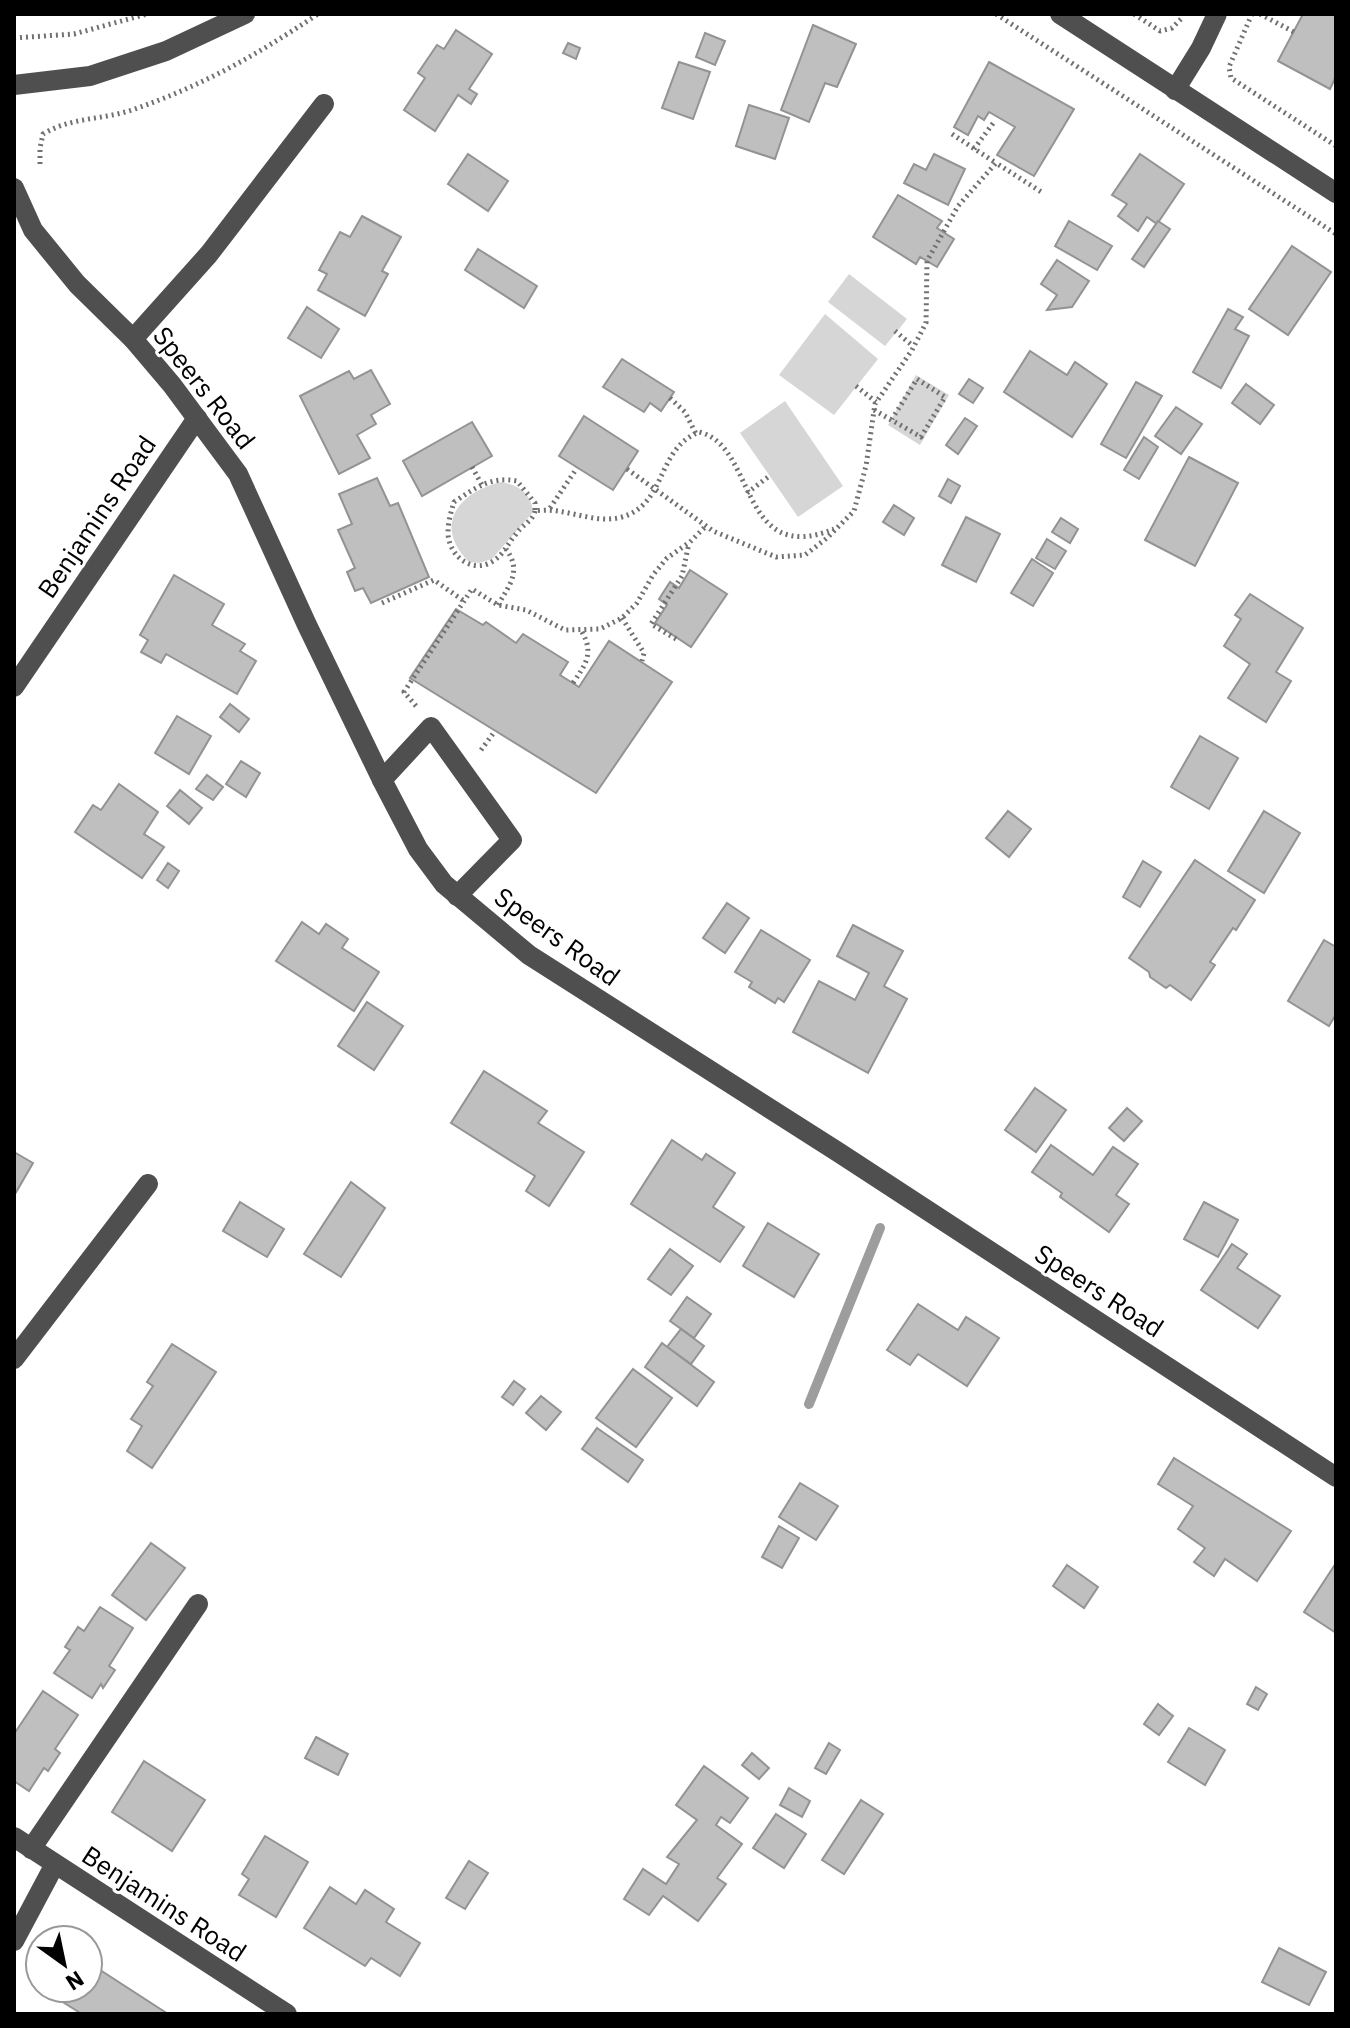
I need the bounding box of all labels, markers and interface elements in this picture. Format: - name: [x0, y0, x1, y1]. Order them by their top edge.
- street label: Speers Road: [146, 319, 263, 456]
- street label: Benjamins Road: [29, 429, 163, 604]
- street label: Speers Road: [488, 879, 627, 993]
- street label: Speers Road: [1029, 1236, 1170, 1344]
- street label: Benjamins Road: [76, 1837, 253, 1969]
- north arrow: [24, 1924, 104, 2004]
- text: N: [61, 1965, 90, 1998]

